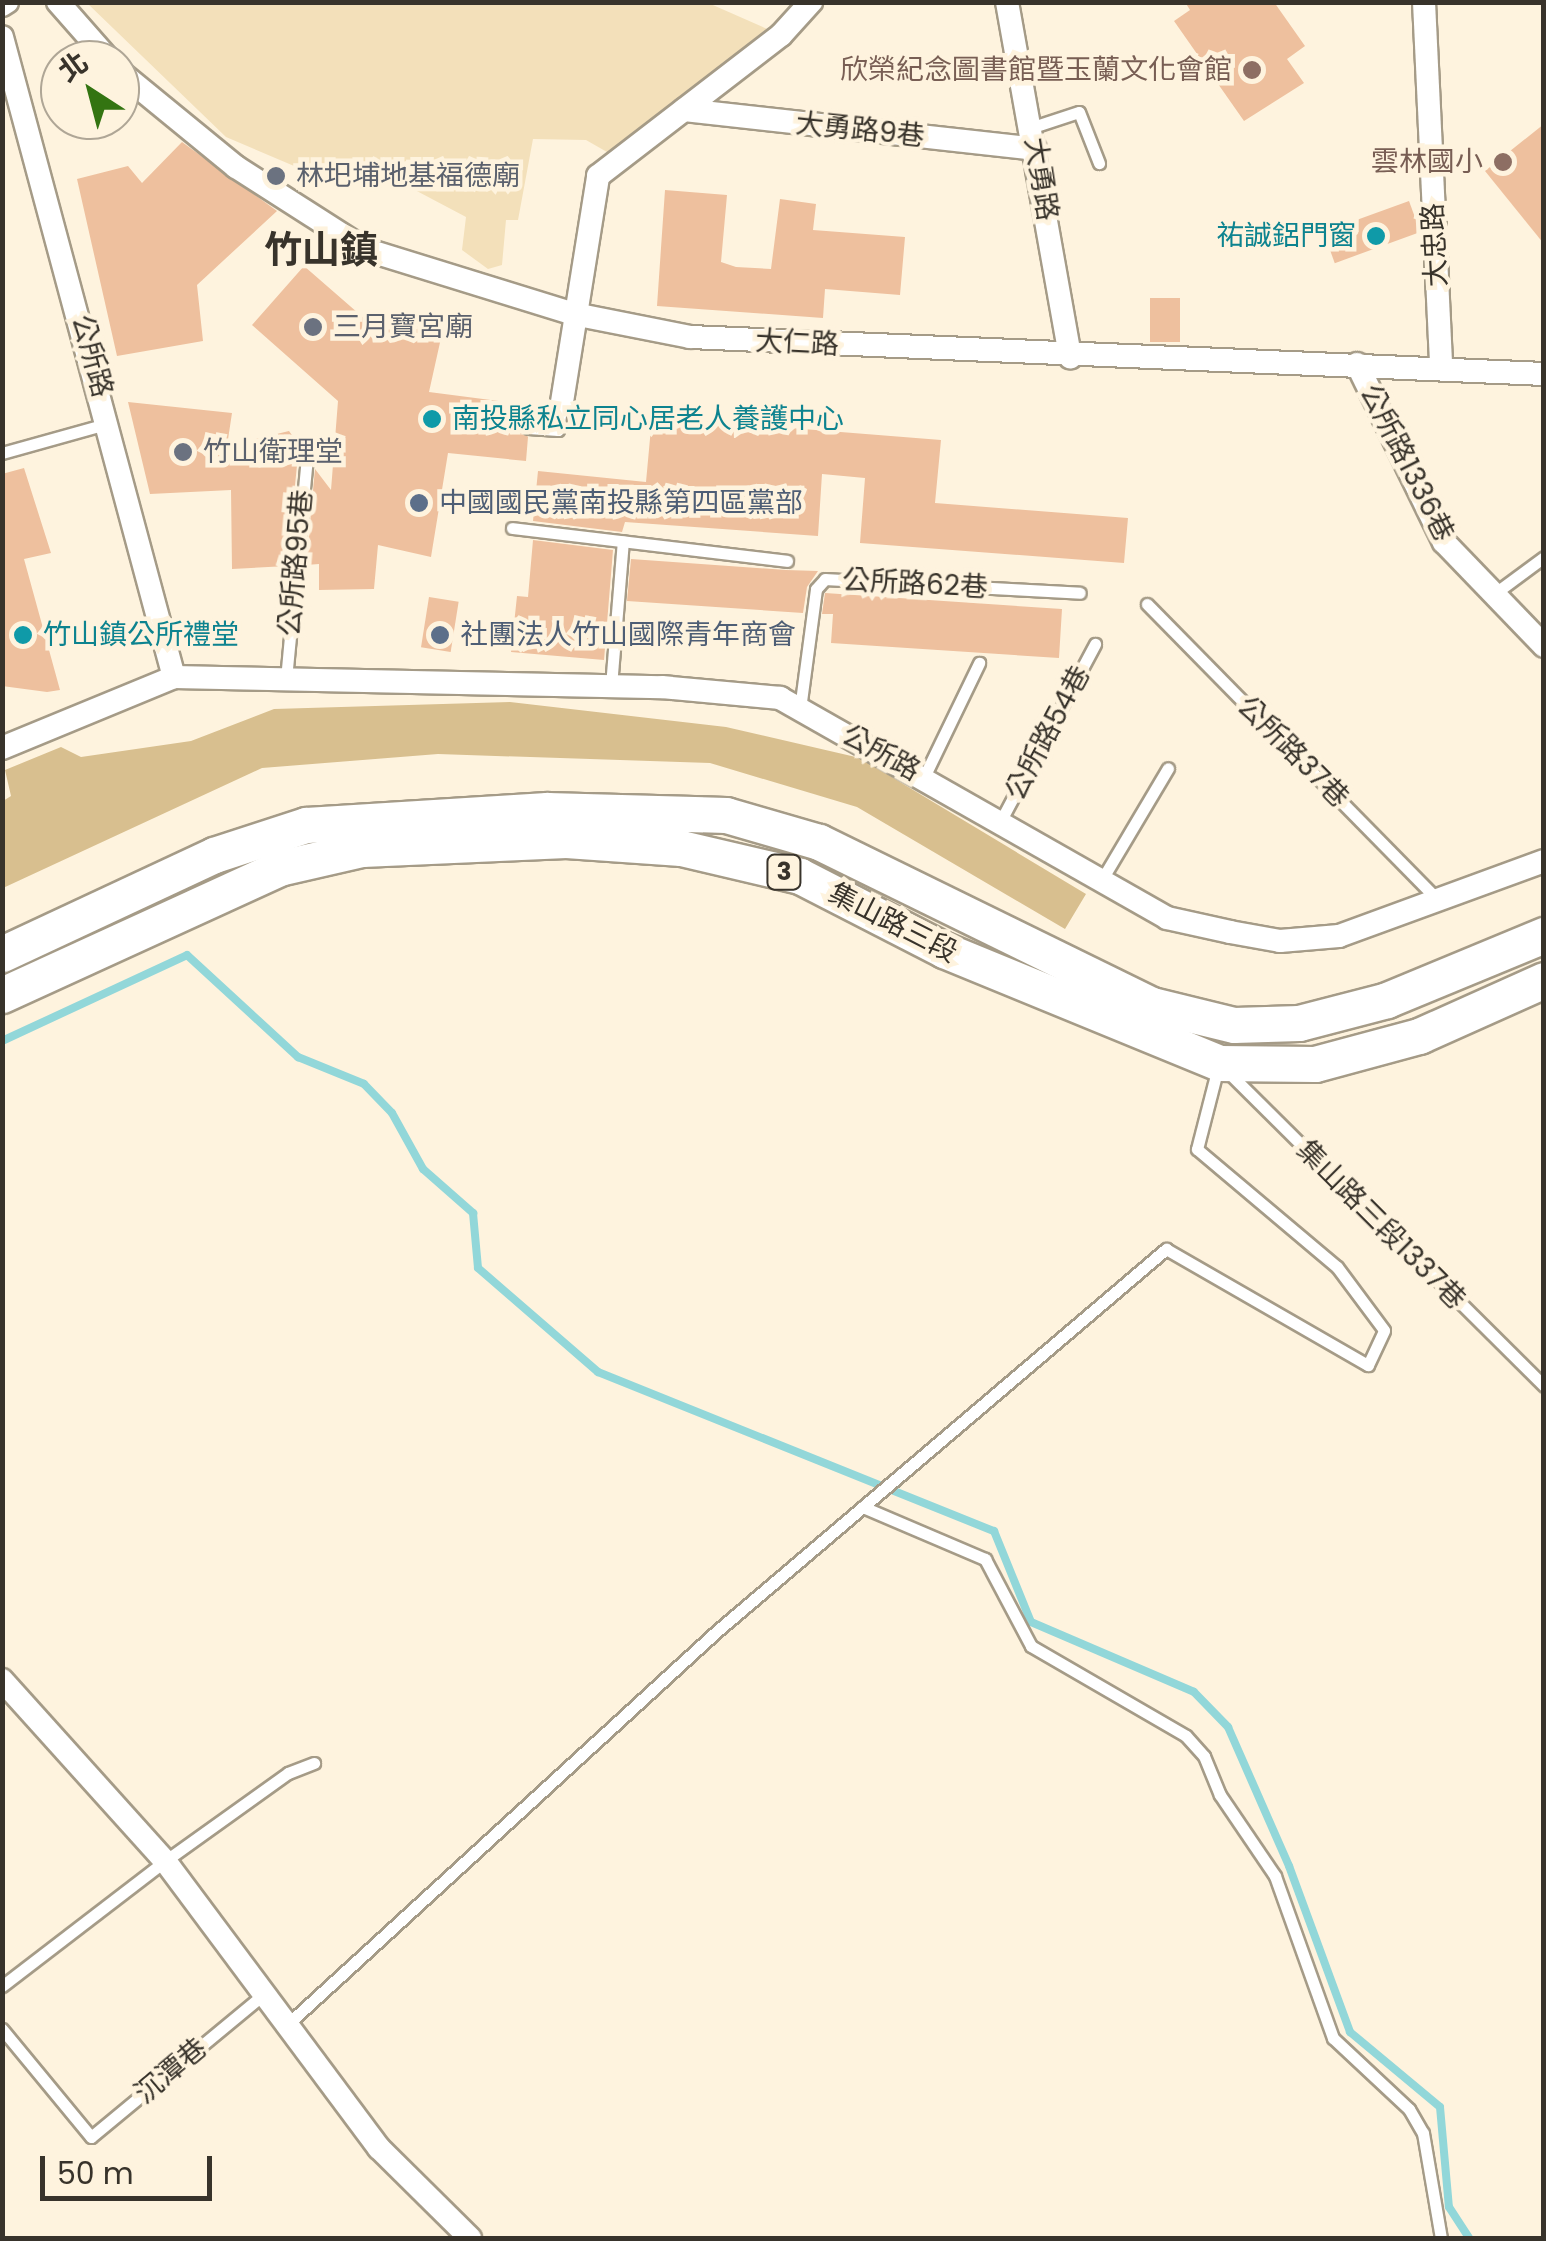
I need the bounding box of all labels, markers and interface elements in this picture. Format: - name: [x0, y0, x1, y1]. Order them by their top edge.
- north arrow: [40, 40, 140, 140]
- text: 北: [50, 43, 96, 91]
- place label: 欣榮紀念圖書館暨玉蘭文化會館: [840, 53, 1232, 87]
- marker: 欣榮紀念圖書館暨玉蘭文化會館: [1241, 59, 1263, 81]
- street label: 大勇路9巷: [794, 107, 926, 153]
- street label: 大勇路: [1018, 135, 1064, 223]
- place label: 雲林國小: [1371, 145, 1483, 179]
- marker: 雲林國小: [1492, 151, 1514, 173]
- place label: 林圯埔地基福德廟: [296, 159, 520, 193]
- marker: 林圯埔地基福德廟: [265, 165, 287, 187]
- street label: 大忠路: [1416, 202, 1454, 288]
- place label: 祐誠鋁門窗: [1216, 219, 1356, 253]
- marker: 祐誠鋁門窗: [1365, 225, 1387, 247]
- district label: 竹山鎮: [264, 227, 378, 273]
- place label: 三月寶宮廟: [333, 310, 473, 344]
- street label: 公所路: [65, 311, 119, 401]
- marker: 三月寶宮廟: [302, 316, 324, 338]
- street label: 大仁路: [754, 324, 840, 362]
- street label: 公所路1336巷: [1353, 379, 1461, 547]
- place label: 南投縣私立同心居老人養護中心: [452, 402, 844, 436]
- marker: 南投縣私立同心居老人養護中心: [421, 408, 443, 430]
- place label: 竹山衛理堂: [203, 435, 343, 469]
- marker: 竹山衛理堂: [172, 441, 194, 463]
- place label: 中國國民黨南投縣第四區黨部: [439, 486, 803, 520]
- street label: 公所路95巷: [273, 488, 319, 638]
- marker: 中國國民黨南投縣第四區黨部: [408, 492, 430, 514]
- street label: 公所路62巷: [841, 563, 989, 605]
- place label: 竹山鎮公所禮堂: [43, 618, 239, 652]
- place label: 社團法人竹山國際青年商會: [460, 618, 796, 652]
- marker: 竹山鎮公所禮堂: [12, 624, 34, 646]
- marker: 社團法人竹山國際青年商會: [429, 624, 451, 646]
- street label: 公所路54巷: [999, 660, 1097, 806]
- street label: 公所路37巷: [1230, 689, 1356, 815]
- street label: 公所路: [836, 718, 926, 788]
- road number: 3: [764, 852, 804, 892]
- street label: 集山路三段: [823, 876, 963, 970]
- street label: 集山路三段1337巷: [1289, 1133, 1473, 1317]
- street label: 沉潭巷: [128, 2031, 214, 2111]
- scale bar: [45, 2136, 218, 2198]
- text: 50 m: [57, 2152, 134, 2195]

